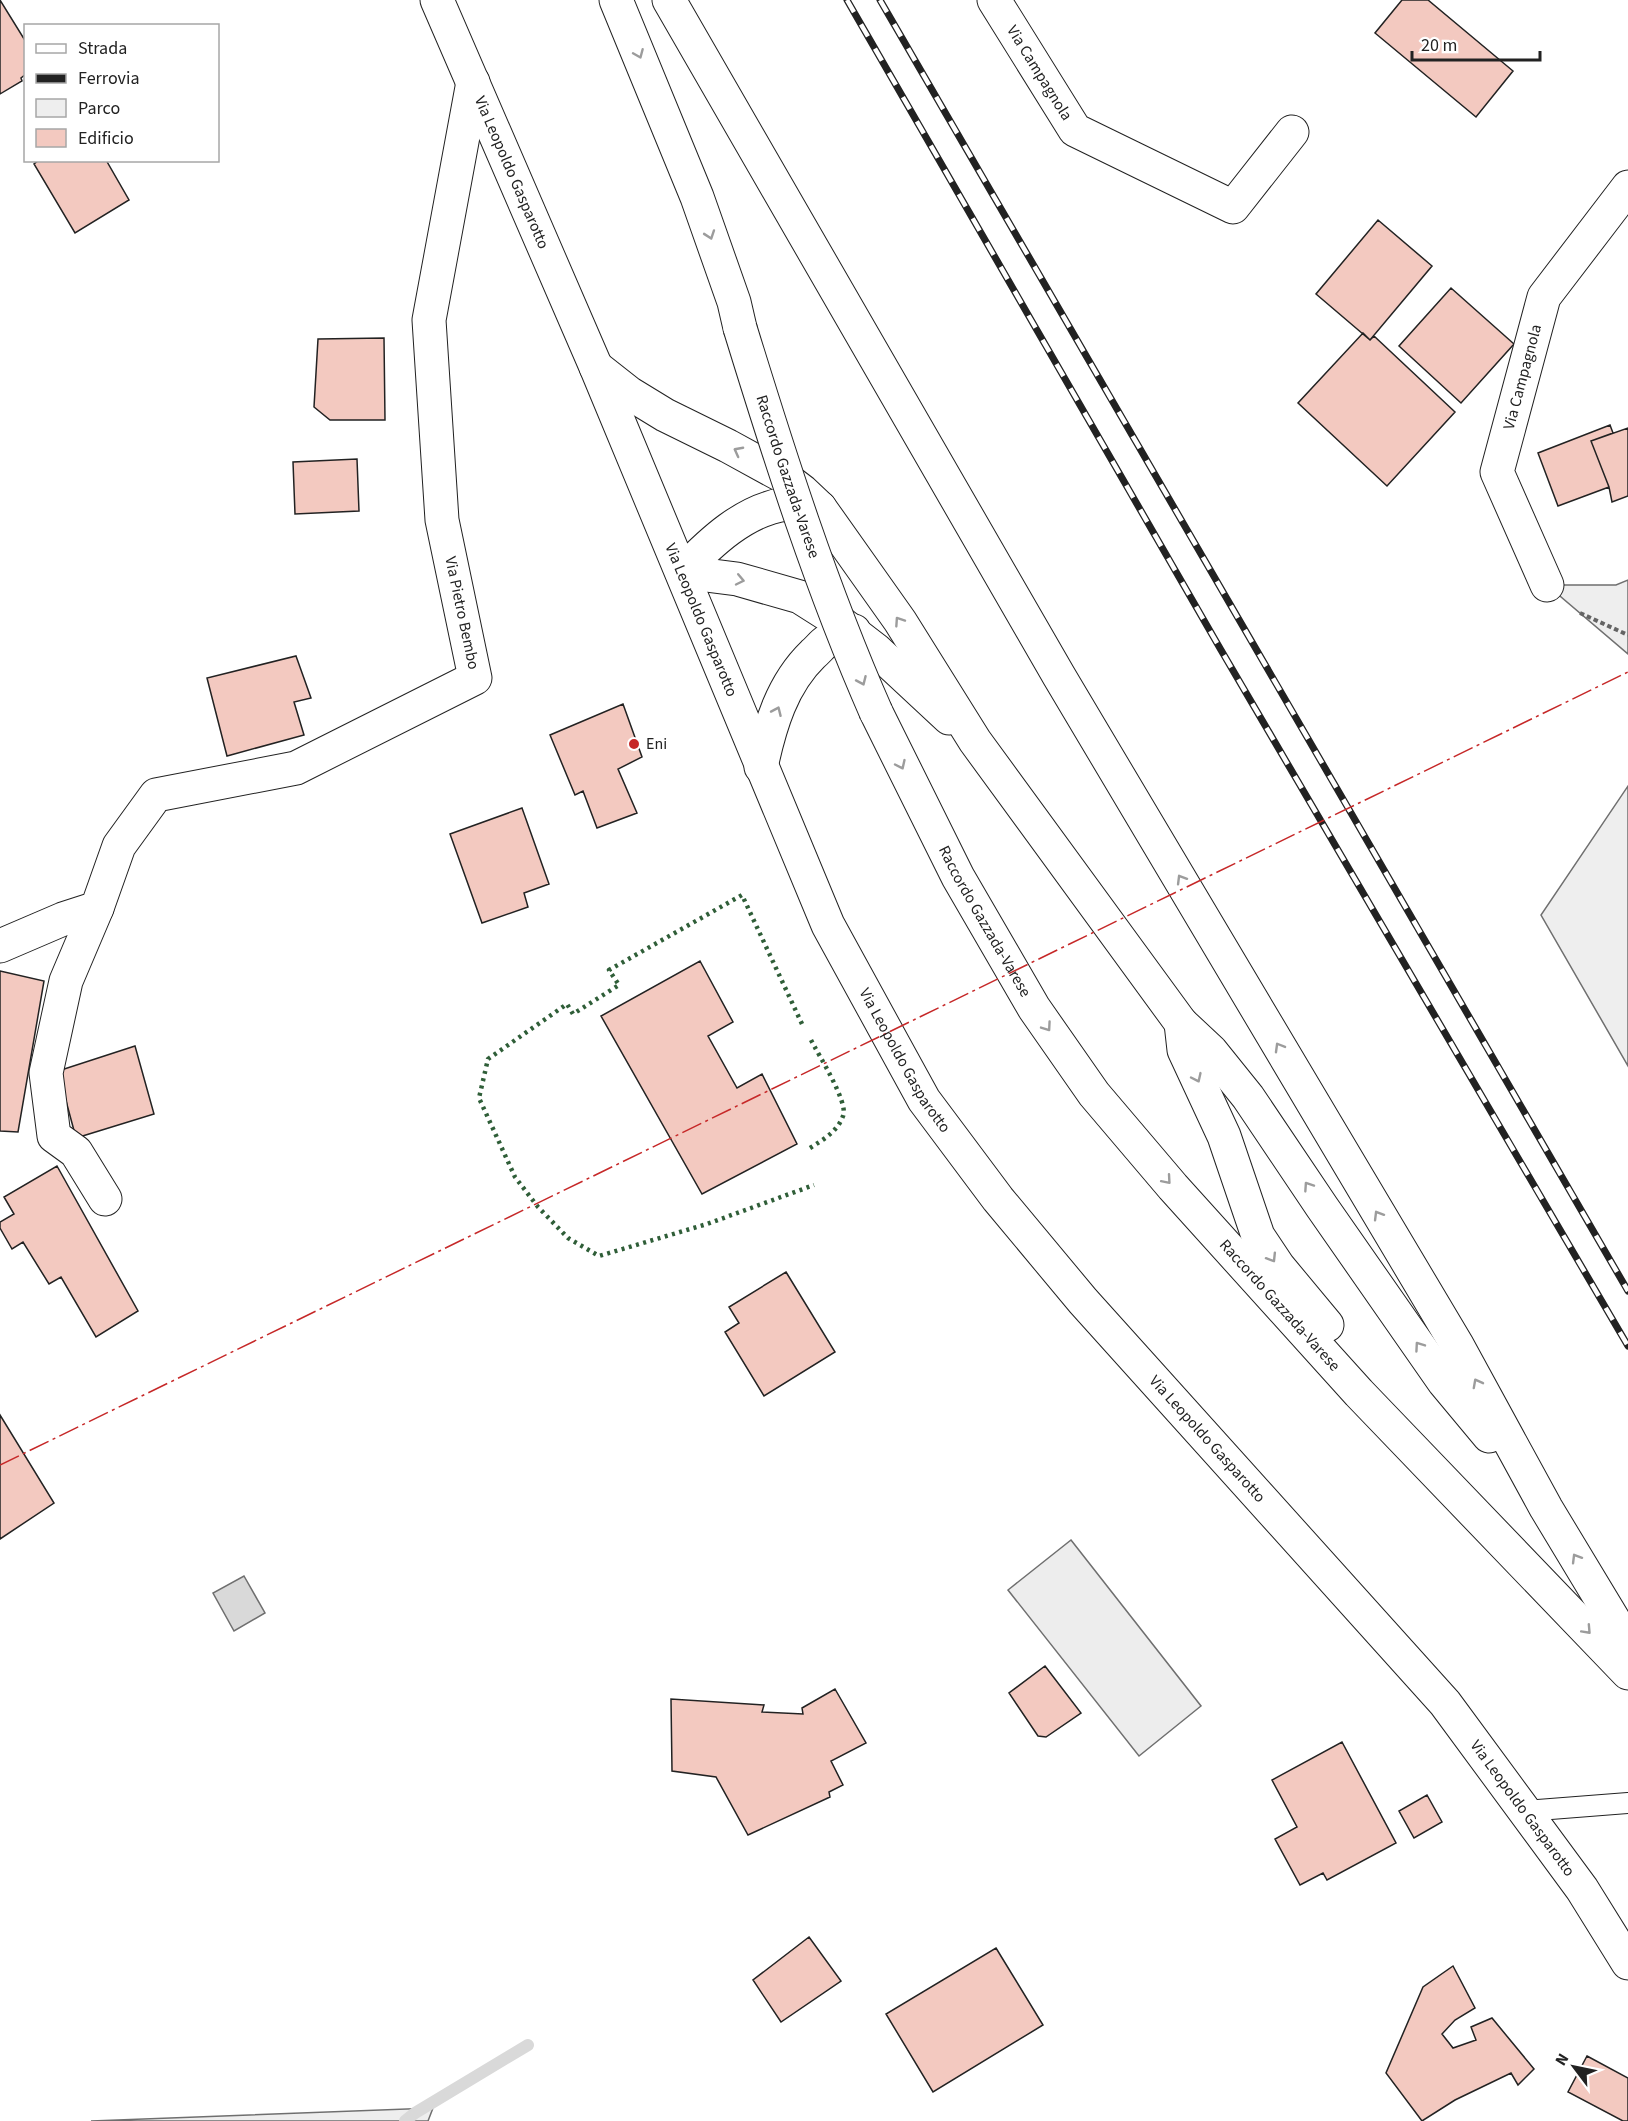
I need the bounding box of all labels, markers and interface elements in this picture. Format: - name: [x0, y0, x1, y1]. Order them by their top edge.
- street label: Via Campagnola: [1001, 21, 1077, 125]
- legend: [24, 24, 219, 162]
- scale bar: [1412, 24, 1540, 62]
- text: 20 m: [1421, 33, 1457, 58]
- text: Strada: [78, 36, 127, 61]
- one-way arrow: [632, 48, 644, 59]
- text: Ferrovia: [78, 66, 139, 91]
- street label: Via Leopoldo Gasparotto: [469, 93, 554, 252]
- text: Parco: [78, 96, 120, 121]
- text: Edificio: [78, 126, 134, 151]
- one-way arrow: [703, 229, 716, 240]
- street label: Via Campagnola: [1498, 322, 1547, 432]
- street label: Raccordo Gazzada-Varese: [750, 392, 825, 561]
- one-way arrow: [734, 447, 744, 458]
- street label: Via Leopoldo Gasparotto: [659, 540, 743, 700]
- street label: Via Pietro Bembo: [439, 554, 485, 672]
- one-way arrow: [735, 573, 745, 586]
- one-way arrow: [896, 616, 907, 627]
- one-way arrow: [855, 674, 867, 685]
- one-way arrow: [769, 706, 781, 717]
- place label: Eni: [646, 733, 667, 755]
- marker: Eni: [627, 737, 641, 751]
- one-way arrow: [894, 758, 905, 769]
- street label: Raccordo Gazzada-Varese: [933, 842, 1036, 1001]
- one-way arrow: [1176, 875, 1188, 885]
- street label: Via Leopoldo Gasparotto: [854, 984, 956, 1137]
- one-way arrow: [1040, 1020, 1051, 1031]
- one-way arrow: [1275, 1043, 1287, 1053]
- one-way arrow: [1190, 1072, 1202, 1083]
- one-way arrow: [1160, 1173, 1171, 1184]
- one-way arrow: [1304, 1182, 1315, 1193]
- one-way arrow: [1374, 1211, 1386, 1221]
- street label: Raccordo Gazzada-Varese: [1214, 1235, 1345, 1376]
- one-way arrow: [1265, 1251, 1276, 1262]
- one-way arrow: [1415, 1342, 1426, 1353]
- street label: Via Leopoldo Gasparotto: [1144, 1371, 1270, 1507]
- one-way arrow: [1473, 1379, 1484, 1389]
- one-way arrow: [1571, 1554, 1583, 1564]
- one-way arrow: [1579, 1622, 1590, 1633]
- street label: Via Leopoldo Gasparotto: [1465, 1736, 1580, 1881]
- north arrow: [1544, 2037, 1604, 2097]
- text: N: [1550, 2049, 1574, 2070]

